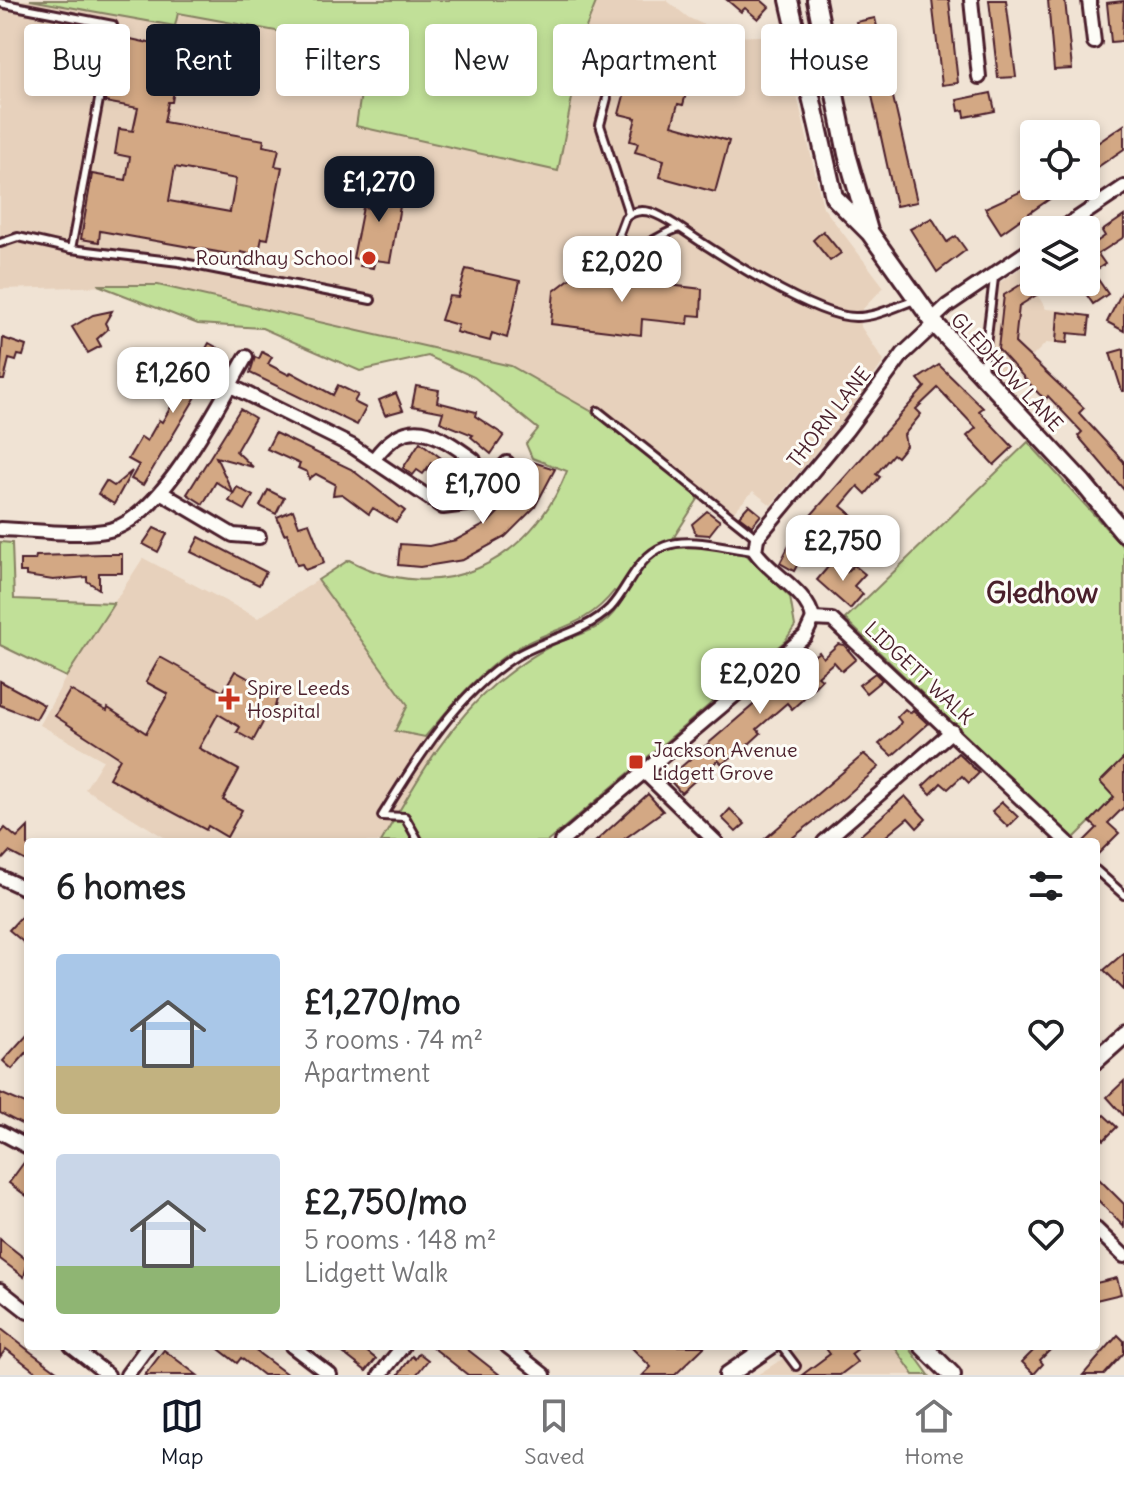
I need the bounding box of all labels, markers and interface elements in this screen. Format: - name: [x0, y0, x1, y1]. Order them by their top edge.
- chip: Buy: [24, 24, 130, 96]
- chip: Rent: [146, 24, 260, 96]
- chip: Filters: [276, 24, 409, 96]
- chip: New: [425, 24, 537, 96]
- chip: Apartment: [553, 24, 745, 96]
- chip: House: [761, 24, 897, 96]
- map controls: [1020, 120, 1100, 296]
- button: locate: [1020, 120, 1100, 200]
- pin: £1,270: [314, 156, 444, 224]
- text: £1,270: [342, 165, 416, 198]
- button: layers: [1020, 216, 1100, 296]
- pin: £2,020: [557, 236, 687, 304]
- place label: Roundhay School: [195, 245, 353, 270]
- text: £2,020: [581, 245, 663, 278]
- marker: Roundhay School: [360, 249, 378, 267]
- street label: GLEDHOW LANE: [946, 307, 1069, 436]
- pin: £1,260: [108, 347, 238, 415]
- text: £1,260: [135, 356, 211, 389]
- street label: THORN LANE: [782, 361, 876, 472]
- pin: £1,700: [418, 458, 548, 526]
- text: £1,700: [445, 467, 521, 500]
- pin: £2,750: [778, 515, 908, 583]
- text: £2,750: [804, 524, 882, 557]
- district label: Gledhow: [986, 575, 1098, 611]
- street label: LIDGETT WALK: [860, 616, 979, 730]
- pin: £2,020: [695, 648, 825, 716]
- text: £2,020: [719, 657, 801, 690]
- place label: Spire Leeds Hospital: [247, 675, 350, 723]
- marker: Spire Leeds Hospital: [218, 688, 240, 710]
- place label: Jackson Avenue Lidgett Grove: [652, 737, 798, 785]
- marker: Jackson Avenue Lidgett Grove: [627, 753, 645, 771]
- icon: filters: [1024, 864, 1068, 908]
- text: 6 homes: [56, 865, 186, 908]
- text: £1,270/mo: [304, 980, 461, 1023]
- icon: home: [120, 986, 216, 1082]
- icon: heart: [1024, 1012, 1068, 1056]
- text: 3 rooms · 74 m²: [304, 1023, 483, 1056]
- text: Apartment: [304, 1056, 430, 1089]
- text: £2,750/mo: [304, 1180, 467, 1223]
- icon: home: [120, 1186, 216, 1282]
- icon: heart: [1024, 1212, 1068, 1256]
- text: 5 rooms · 148 m²: [304, 1223, 497, 1256]
- text: Lidgett Walk: [304, 1256, 448, 1289]
- tab: Map: [160, 1394, 204, 1470]
- tab: Saved: [524, 1394, 584, 1470]
- tab: Home: [905, 1394, 964, 1470]

